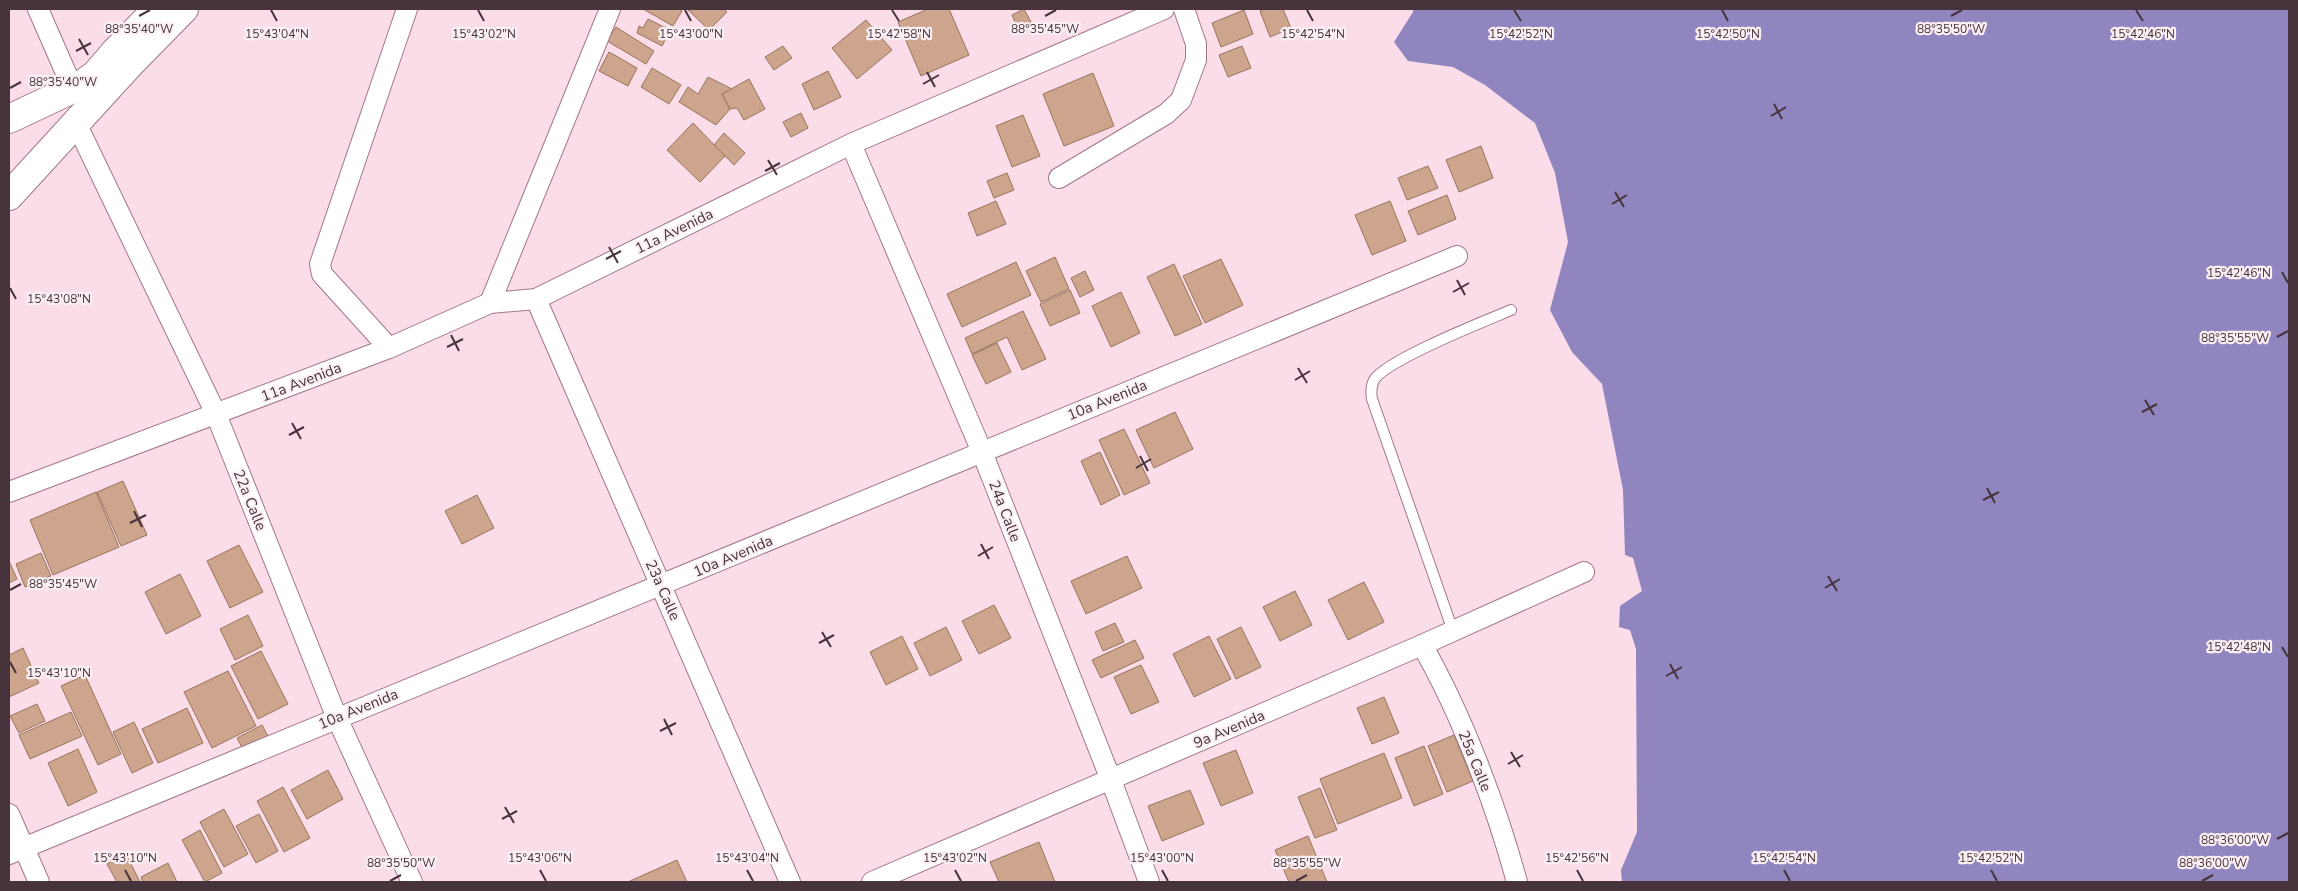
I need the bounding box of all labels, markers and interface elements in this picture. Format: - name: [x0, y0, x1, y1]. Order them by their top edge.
- text: 88°35'40"W: [105, 21, 173, 37]
- text: 88°35'45"W: [1011, 21, 1079, 37]
- text: 88°35'50"W: [1917, 21, 1985, 37]
- text: 15°43'04"N: [245, 26, 309, 42]
- text: 15°43'02"N: [452, 26, 516, 42]
- text: 15°43'00"N: [659, 26, 723, 42]
- text: 15°42'58"N: [867, 26, 931, 42]
- text: 15°42'54"N: [1281, 26, 1345, 42]
- text: 15°42'52"N: [1489, 26, 1553, 42]
- text: 15°42'50"N: [1696, 26, 1760, 42]
- text: 15°42'46"N: [2111, 26, 2175, 42]
- text: 88°35'40"W: [29, 74, 97, 90]
- street label: 11a Avenida: [632, 203, 716, 259]
- text: 15°42'46"N: [2207, 265, 2271, 281]
- text: 15°43'08"N: [27, 291, 91, 307]
- text: 88°35'55"W: [2201, 330, 2269, 346]
- street label: 11a Avenida: [258, 357, 344, 407]
- street label: 10a Avenida: [1064, 375, 1150, 425]
- street label: 22a Calle: [229, 466, 271, 534]
- street label: 24a Calle: [984, 477, 1026, 545]
- street label: 10a Avenida: [690, 530, 776, 582]
- street label: 23a Calle: [641, 557, 685, 623]
- text: 88°35'45"W: [29, 576, 97, 592]
- text: 15°42'48"N: [2207, 639, 2271, 655]
- text: 15°43'10"N: [27, 665, 91, 681]
- street label: 10a Avenida: [315, 684, 401, 734]
- street label: 9a Avenida: [1190, 705, 1268, 753]
- street label: 25a Calle: [1454, 727, 1496, 795]
- text: 88°36'00"W: [2201, 832, 2269, 848]
- text: 15°43'10"N: [93, 850, 157, 866]
- text: 15°43'06"N: [508, 850, 572, 866]
- text: 15°43'04"N: [715, 850, 779, 866]
- text: 15°43'02"N: [923, 850, 987, 866]
- text: 15°43'00"N: [1130, 850, 1194, 866]
- text: 15°42'56"N: [1545, 850, 1609, 866]
- text: 15°42'54"N: [1752, 850, 1816, 866]
- text: 15°42'52"N: [1959, 850, 2023, 866]
- text: 88°35'50"W: [367, 855, 435, 871]
- text: 88°35'55"W: [1273, 855, 1341, 871]
- text: 88°36'00"W: [2179, 855, 2247, 871]

